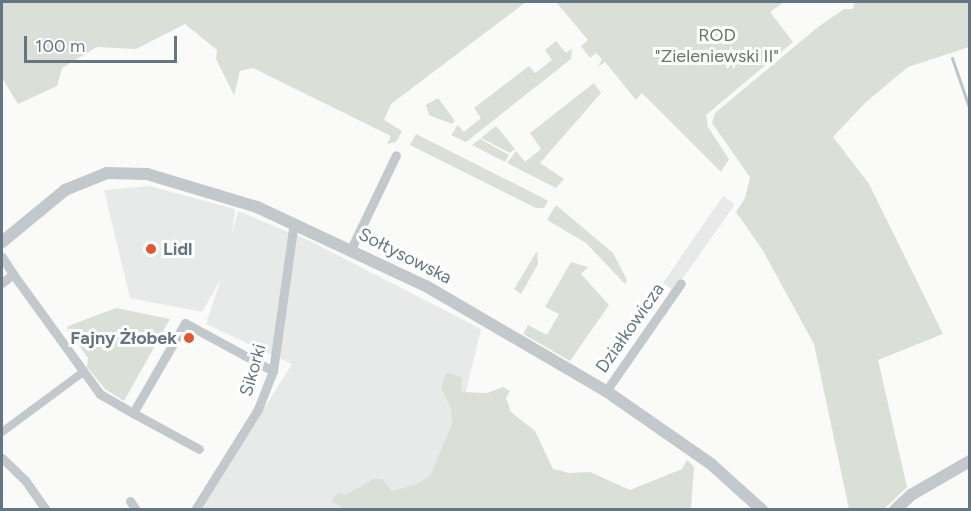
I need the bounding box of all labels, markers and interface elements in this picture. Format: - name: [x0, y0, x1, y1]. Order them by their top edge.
- scale bar: [27, 24, 180, 62]
- park label: ROD "Zieleniewski II": [655, 25, 779, 68]
- text: 100 m: [35, 35, 85, 57]
- street label: Sołtysowska: [355, 223, 455, 289]
- place label: Lidl: [163, 238, 193, 260]
- marker: Lidl: [144, 242, 158, 256]
- street label: Działkowicza: [591, 279, 669, 377]
- place label: Fajny Żłobek: [70, 327, 177, 349]
- marker: Fajny Żłobek: [182, 331, 196, 345]
- street label: Sikorki: [235, 341, 271, 399]

